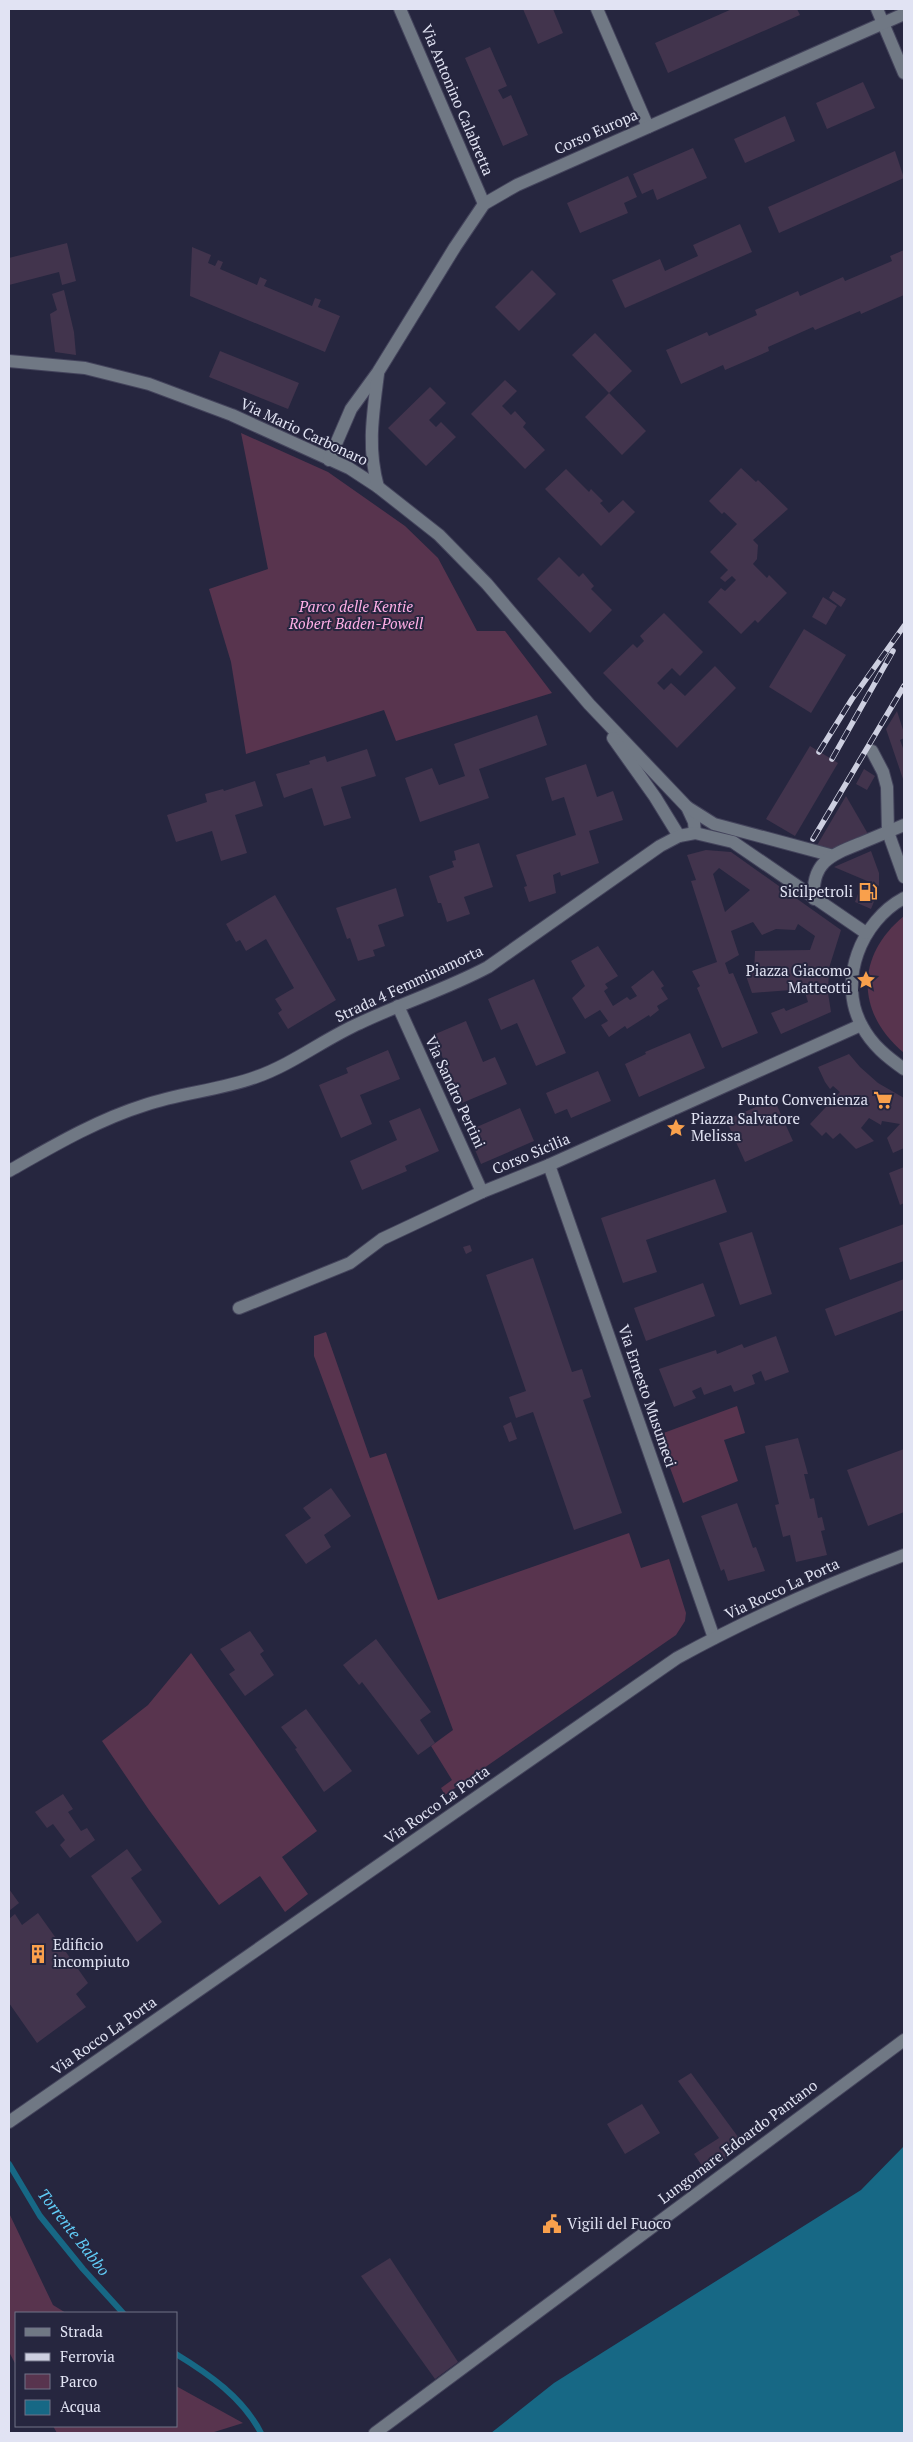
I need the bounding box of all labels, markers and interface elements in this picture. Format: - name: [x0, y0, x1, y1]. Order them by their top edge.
- street label: Via Antonino Calabretta: [417, 21, 499, 179]
- street label: Corso Europa: [551, 104, 641, 158]
- street label: Via Mario Carbonaro: [237, 393, 372, 469]
- park label: Parco delle Kentie Robert Baden-Powell: [288, 596, 424, 633]
- place label: Sicilpetroli: [780, 881, 853, 901]
- fuel station icon: Sicilpetroli: [857, 881, 879, 903]
- street label: Strada 4 Femminamorta: [331, 940, 486, 1026]
- place label: Piazza Giacomo Matteotti: [746, 960, 851, 997]
- place icon: Piazza Giacomo Matteotti: [855, 969, 877, 991]
- street label: Via Sandro Pertini: [421, 1032, 491, 1151]
- place label: Punto Convenienza: [738, 1089, 868, 1109]
- supermarket icon: Punto Convenienza: [872, 1089, 894, 1111]
- place label: Piazza Salvatore Melissa: [691, 1108, 800, 1145]
- place icon: Piazza Salvatore Melissa: [665, 1117, 687, 1139]
- street label: Corso Sicilia: [489, 1128, 573, 1178]
- street label: Via Ernesto Musumeci: [614, 1322, 682, 1470]
- street label: Via Rocco La Porta: [721, 1553, 842, 1623]
- street label: Via Rocco La Porta: [380, 1760, 493, 1848]
- place label: Edificio incompiuto: [53, 1934, 130, 1971]
- building icon: Edificio incompiuto: [27, 1943, 49, 1965]
- street label: Via Rocco La Porta: [47, 1991, 160, 2079]
- street label: Lungomare Edoardo Pantano: [654, 2075, 821, 2208]
- water label: Torrente Babbo: [33, 2184, 115, 2280]
- public building icon: Vigili del Fuoco: [541, 2213, 563, 2235]
- place label: Vigili del Fuoco: [567, 2213, 671, 2233]
- legend: [15, 2312, 178, 2427]
- text: Strada: [60, 2321, 103, 2341]
- text: Ferrovia: [60, 2346, 115, 2366]
- text: Parco: [60, 2371, 97, 2391]
- text: Acqua: [60, 2396, 101, 2416]

